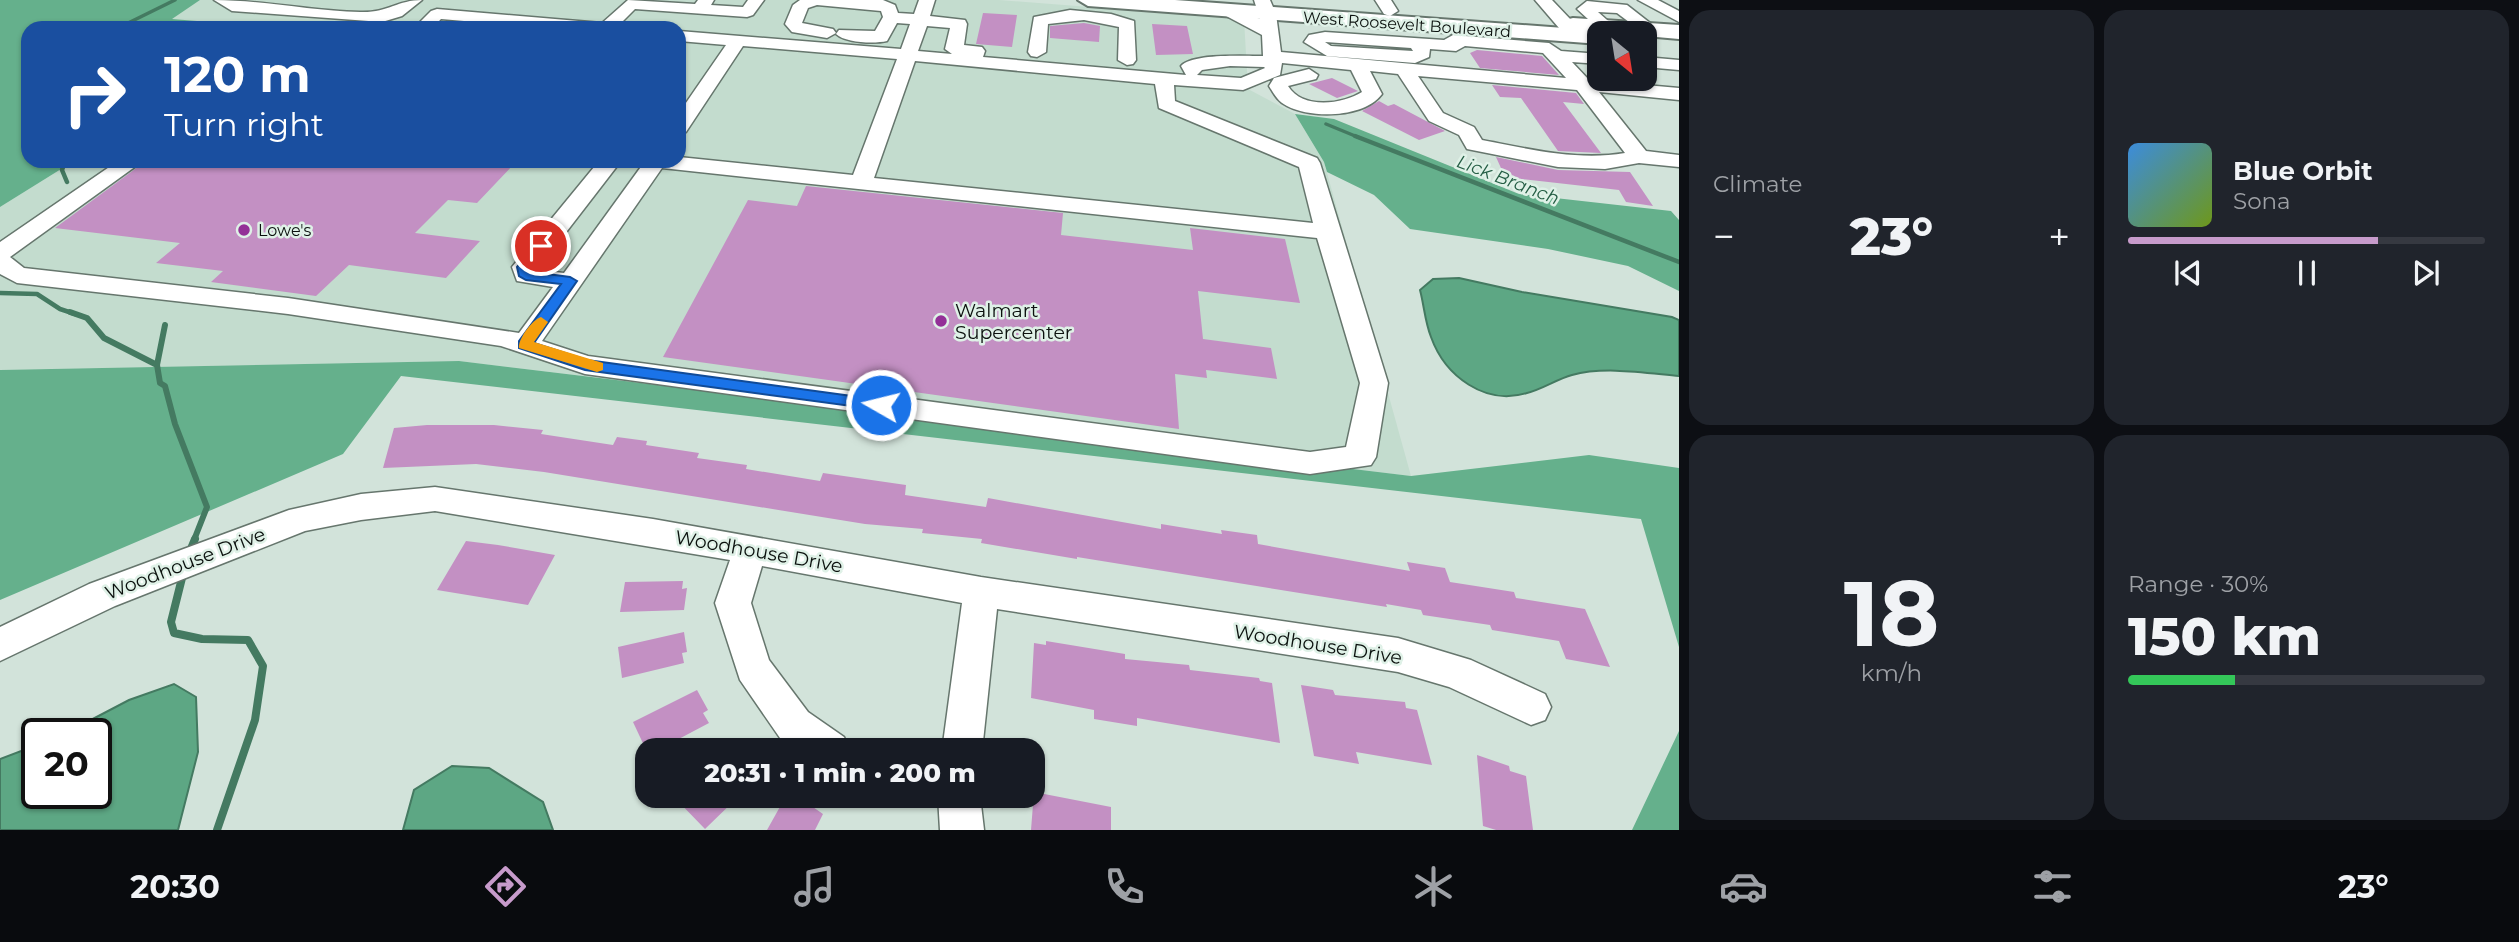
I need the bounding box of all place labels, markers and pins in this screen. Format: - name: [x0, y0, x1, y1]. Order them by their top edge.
- pin: [511, 216, 571, 276]
- place label: Lowe's: [258, 221, 311, 240]
- marker: Lowe's: [236, 222, 252, 238]
- place label: Walmart Supercenter: [955, 299, 1073, 344]
- marker: Walmart Supercenter: [933, 313, 949, 329]

